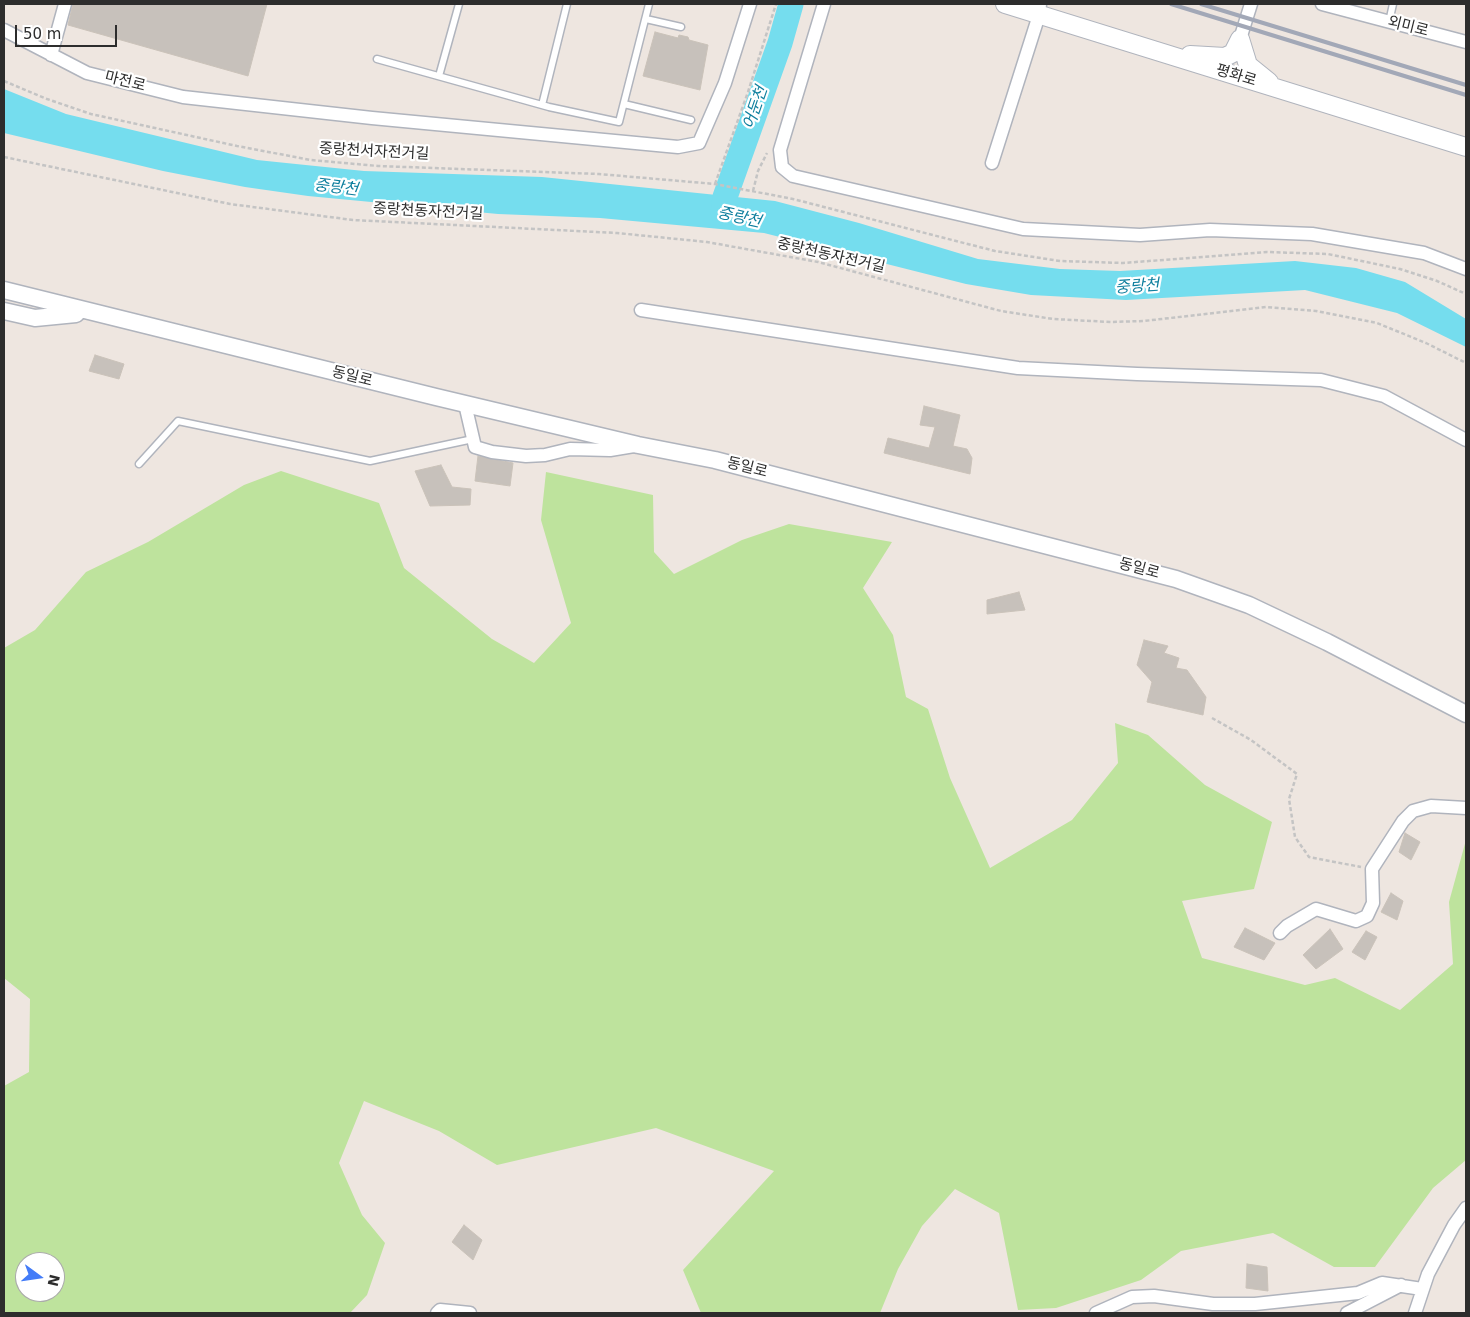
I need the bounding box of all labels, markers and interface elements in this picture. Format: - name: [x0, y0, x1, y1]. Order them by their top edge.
- street label: 외미로: [1386, 13, 1430, 41]
- scale bar: [18, 15, 120, 47]
- text: 50 m: [23, 25, 61, 43]
- street label: 평화로: [1214, 61, 1258, 91]
- street label: 마전로: [103, 68, 147, 96]
- water label: 어둔천: [740, 84, 772, 132]
- street label: 중랑천서자전거길: [318, 140, 430, 164]
- water label: 중랑천: [313, 176, 359, 200]
- street label: 중랑천동자전거길: [372, 200, 484, 224]
- water label: 중랑천: [715, 204, 763, 232]
- street label: 중랑천동자전거길: [775, 235, 887, 277]
- water label: 중랑천: [1114, 276, 1160, 298]
- street label: 동일로: [330, 363, 374, 391]
- street label: 동일로: [725, 454, 769, 482]
- street label: 동일로: [1117, 555, 1161, 583]
- north arrow: [15, 1252, 65, 1302]
- text: N: [44, 1273, 63, 1288]

